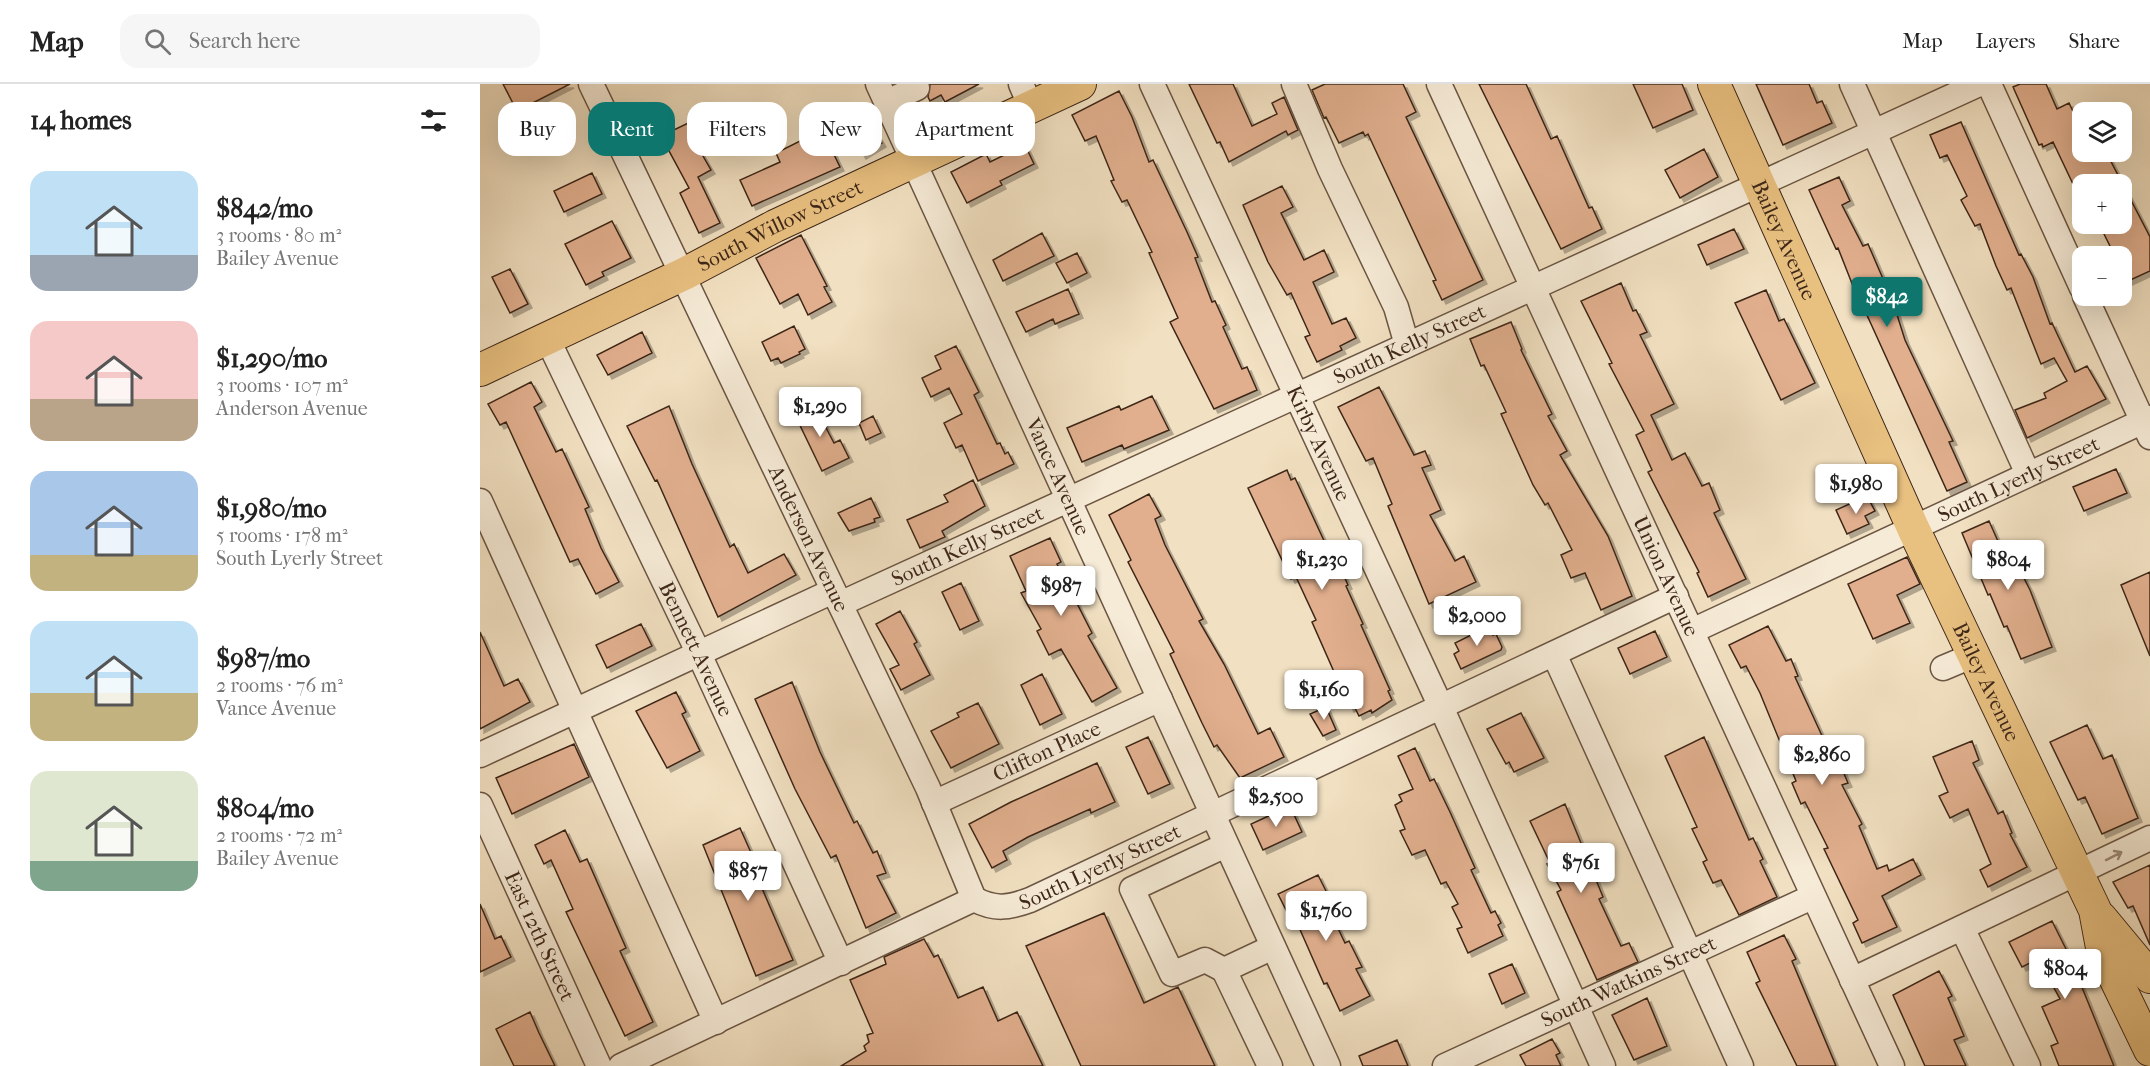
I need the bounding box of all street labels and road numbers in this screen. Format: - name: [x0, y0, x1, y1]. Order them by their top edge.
- street label: South Willow Street: [693, 175, 867, 277]
- street label: Bailey Avenue: [1747, 176, 1821, 304]
- street label: South Kelly Street: [1330, 299, 1490, 389]
- street label: Kirby Avenue: [1282, 382, 1356, 505]
- street label: Vance Avenue: [1020, 413, 1095, 539]
- street label: South Lyerly Street: [1934, 431, 2104, 527]
- street label: Anderson Avenue: [763, 461, 854, 616]
- street label: South Kelly Street: [888, 501, 1048, 591]
- street label: Union Avenue: [1628, 512, 1704, 640]
- street label: Bennett Avenue: [654, 578, 738, 720]
- street label: Bailey Avenue: [1948, 619, 2025, 745]
- street label: Clifton Place: [989, 716, 1104, 786]
- street label: South Lyerly Street: [1016, 819, 1185, 915]
- street label: East 12th Street: [500, 867, 580, 1005]
- street label: South Watkins Street: [1537, 931, 1720, 1032]

